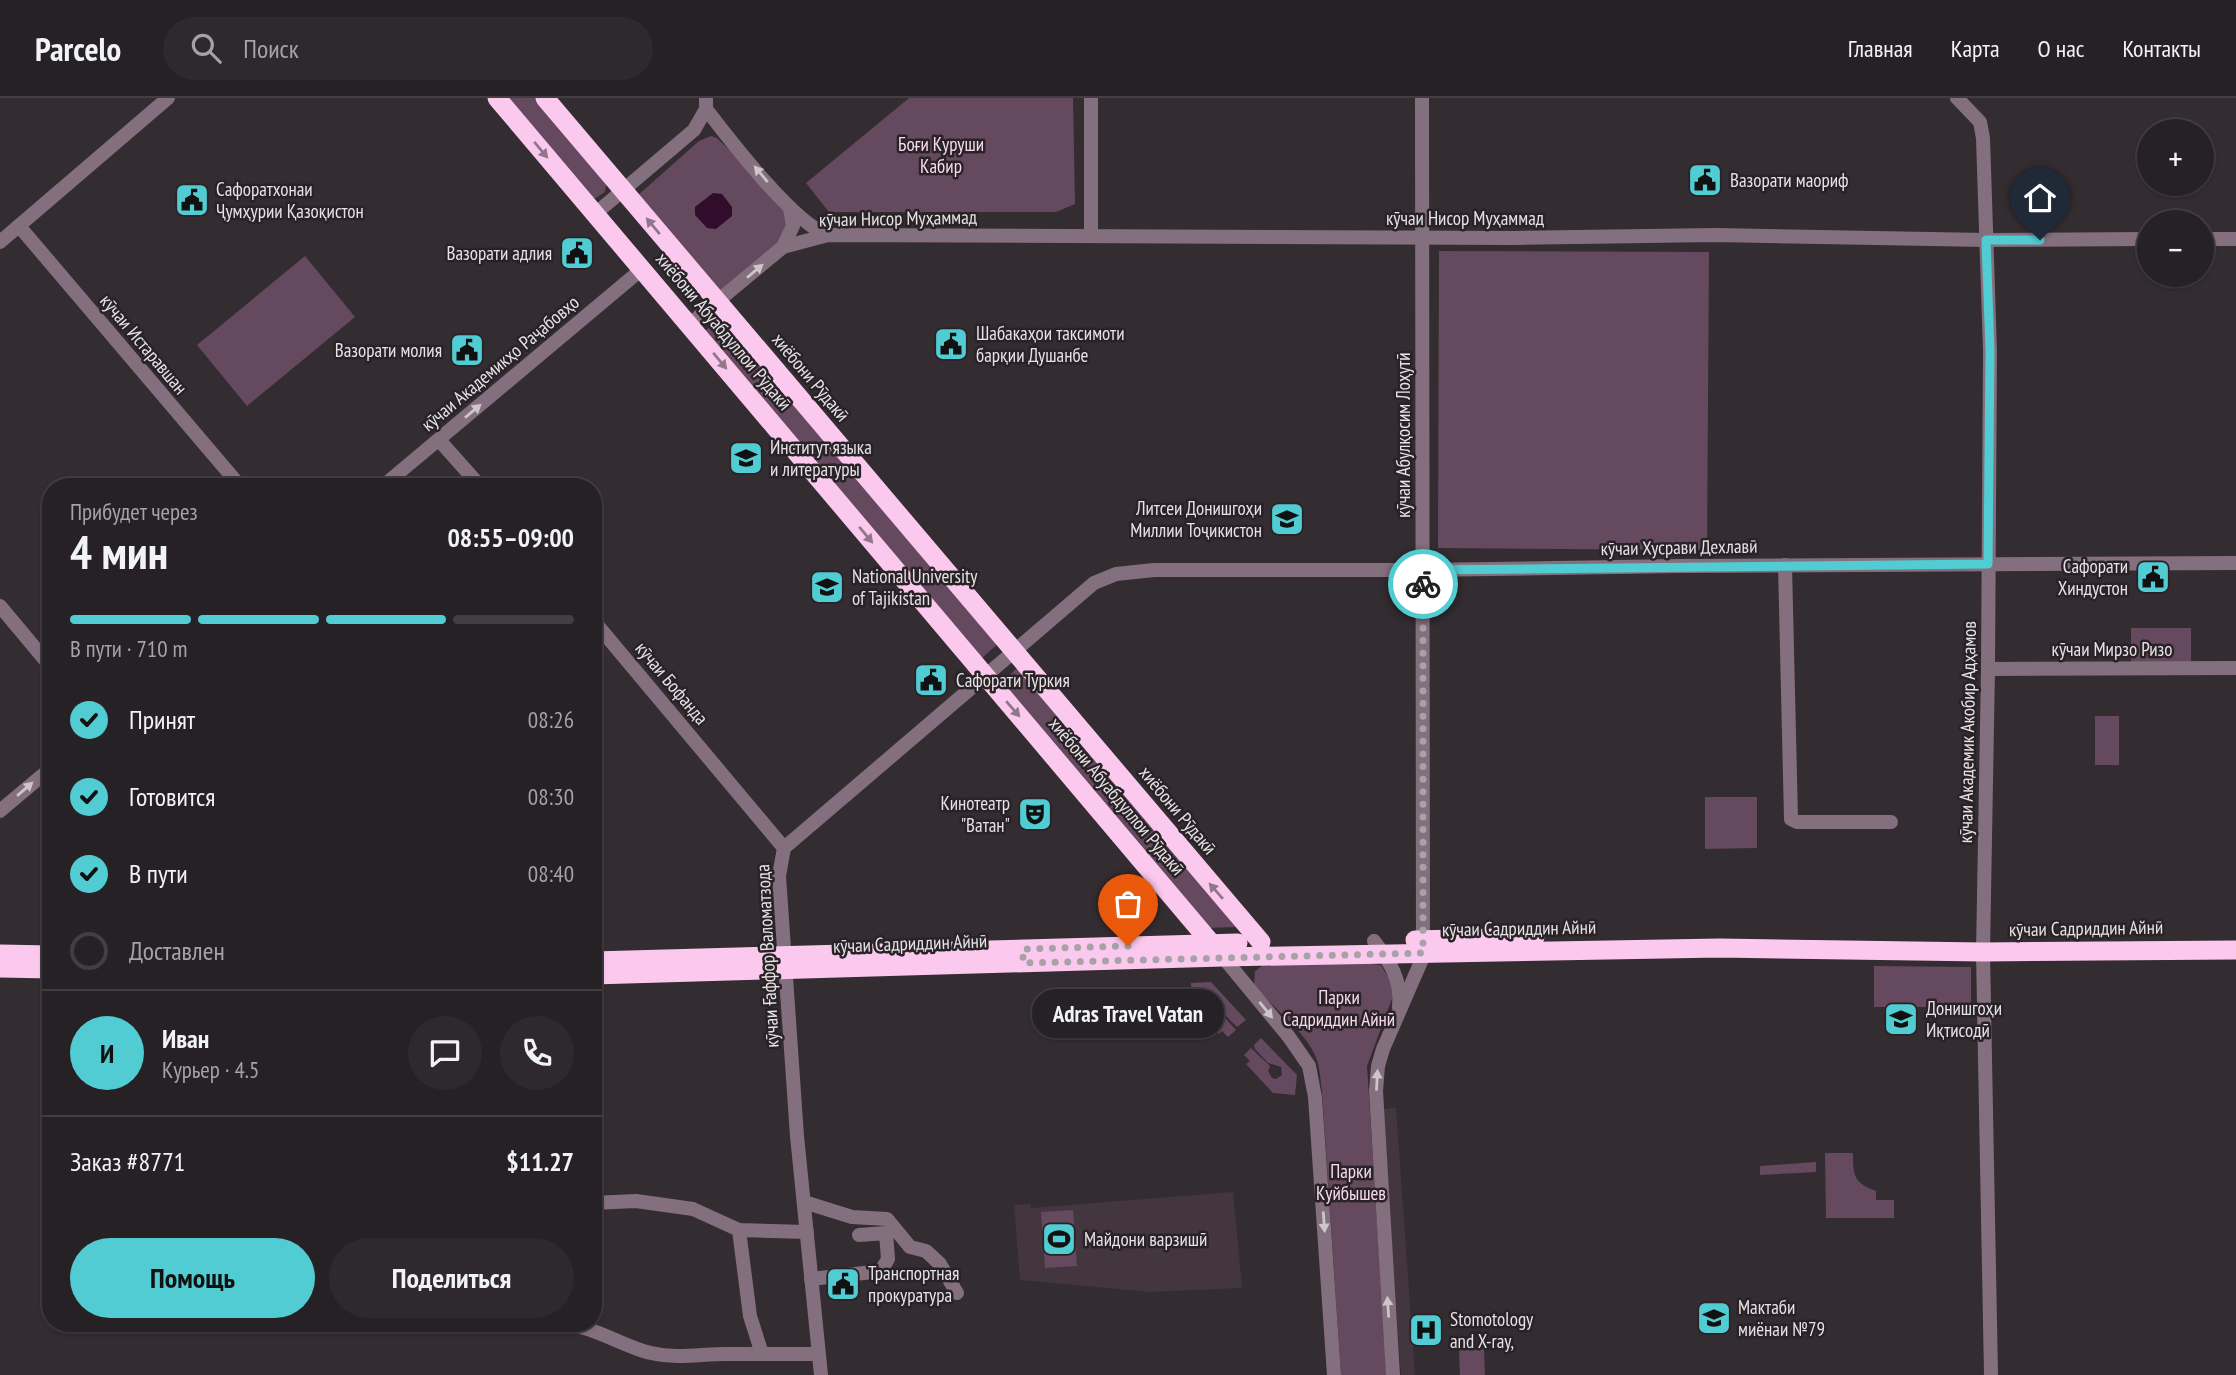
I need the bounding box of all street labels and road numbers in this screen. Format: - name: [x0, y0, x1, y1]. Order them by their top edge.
- street label: кӯчаи Нисор Муҳаммад: [819, 205, 978, 231]
- street label: кӯчаи Нисор Муҳаммад: [1386, 206, 1545, 230]
- street label: хиёбони Абуабдуллои Рӯдакӣ: [651, 247, 797, 415]
- street label: кӯчаи Истаравшан: [95, 289, 193, 399]
- street label: кӯчаи Академикҳо Раҷабовҳо: [416, 290, 584, 436]
- street label: хиёбони Рӯдакӣ: [767, 328, 855, 426]
- street label: кӯчаи Абулқосим Лоҳутӣ: [1391, 352, 1415, 518]
- street label: кӯчаи Хусрави Дехлавӣ: [1600, 534, 1758, 560]
- street label: кӯчаи Академик Акобир Адҳамов: [1953, 621, 1981, 843]
- street label: кӯчаи Бофанда: [630, 637, 714, 729]
- street label: кӯчаи Мирзо Ризо: [2052, 637, 2172, 661]
- street label: хиёбони Абуабдуллои Рӯдакӣ: [1044, 712, 1190, 880]
- street label: хиёбони Рӯдакӣ: [1134, 761, 1222, 859]
- street label: кӯчаи Ғаффор Валоматзода: [750, 864, 784, 1048]
- street label: кӯчаи Садриддин Айнӣ: [1442, 915, 1596, 941]
- street label: кӯчаи Садриддин Айнӣ: [2009, 915, 2163, 941]
- street label: кӯчаи Садриддин Айнӣ: [832, 928, 988, 958]

